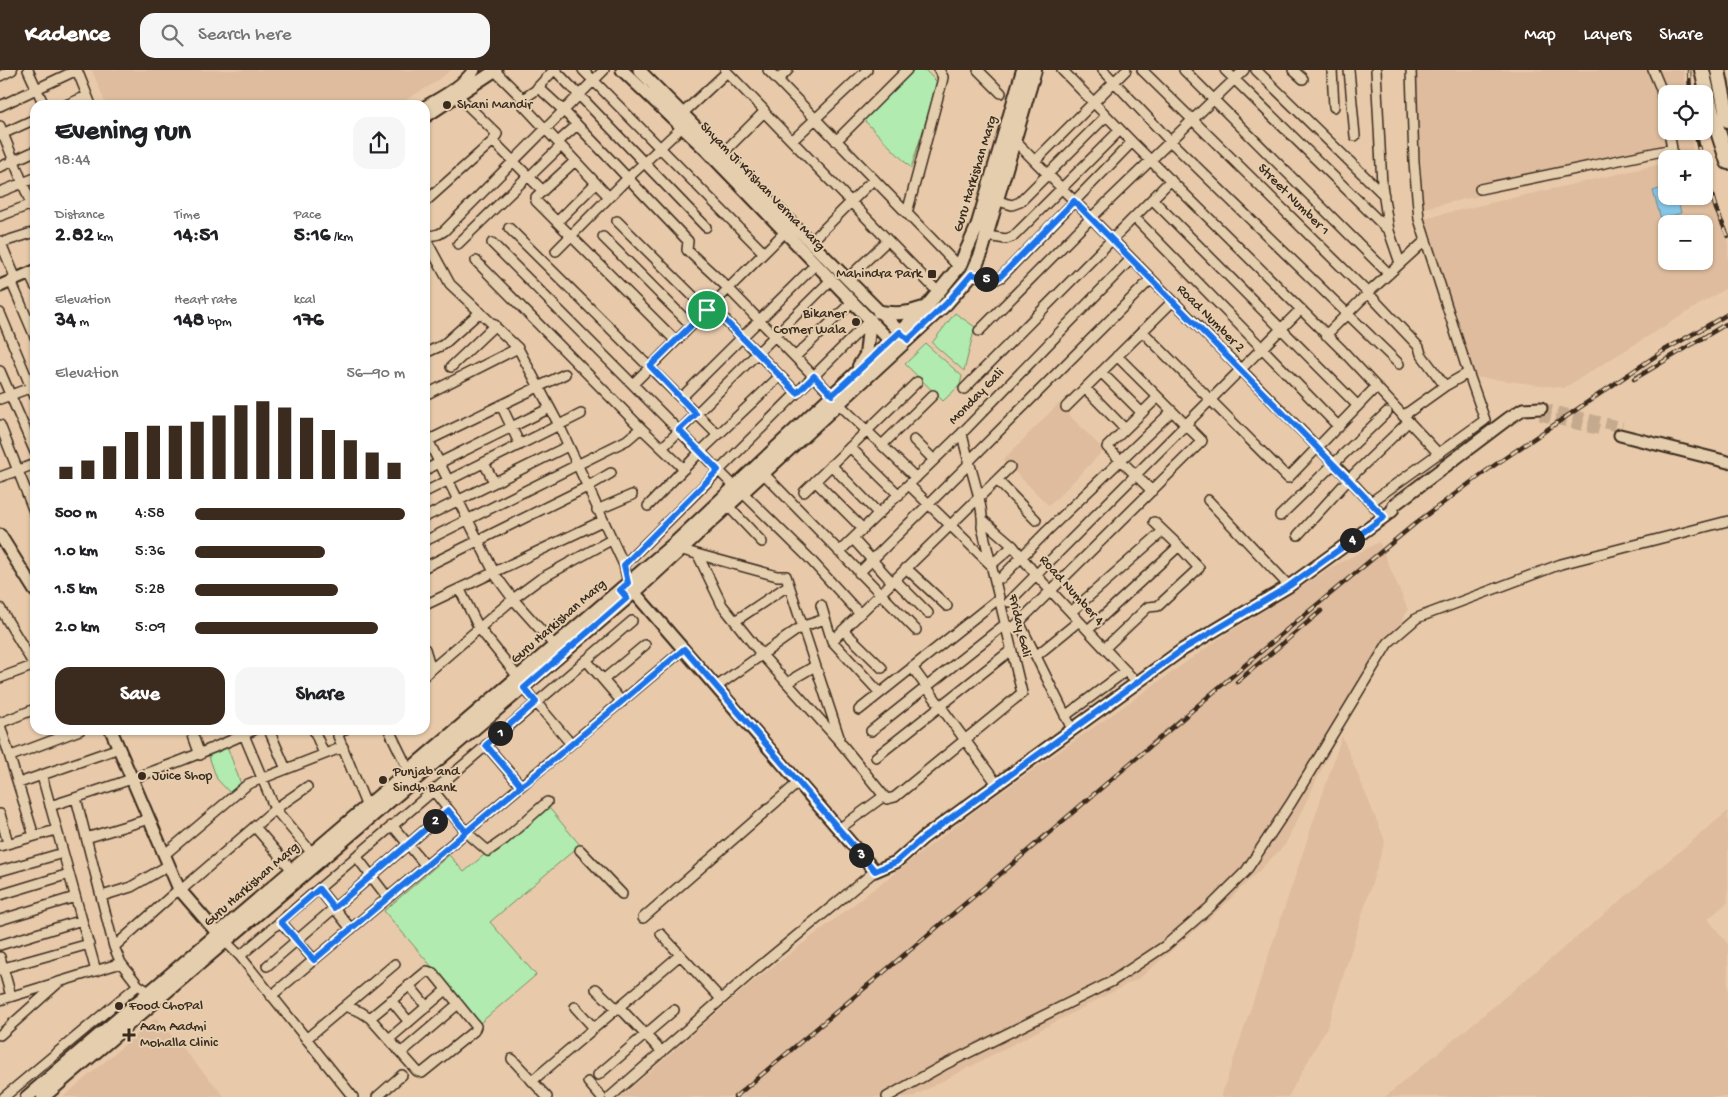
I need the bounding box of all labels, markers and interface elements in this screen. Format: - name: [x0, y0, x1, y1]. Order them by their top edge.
- search box: [140, 13, 490, 58]
- text: Kadence: [25, 21, 110, 50]
- icon: search: [158, 21, 186, 49]
- text: Search here: [198, 24, 292, 47]
- text: Map: [1524, 25, 1556, 46]
- text: Layers: [1584, 25, 1631, 46]
- text: Share: [1659, 25, 1703, 46]
- map controls: [1658, 85, 1713, 270]
- button: locate: [1658, 85, 1713, 140]
- place label: Shani Mandir: [457, 97, 533, 114]
- marker: Shani Mandir: [441, 99, 453, 111]
- street label: Guru Harkishan Marg: [950, 114, 1002, 234]
- text: Evening run: [55, 116, 191, 149]
- button: share: [353, 117, 405, 169]
- street label: Shyam Ji Krishan Verma Marg: [696, 119, 828, 255]
- button: +: [1658, 150, 1713, 205]
- text: 18:44: [55, 152, 90, 171]
- street label: Street Number 1: [1253, 160, 1333, 240]
- text: Distance: [55, 207, 104, 224]
- text: Time: [174, 207, 200, 224]
- text: Pace: [294, 207, 321, 224]
- button: −: [1658, 215, 1713, 270]
- text: 2.82: [55, 224, 94, 249]
- text: 14:51: [174, 224, 219, 249]
- text: 5:16: [294, 224, 330, 249]
- text: km: [94, 229, 113, 246]
- text: /km: [330, 229, 353, 246]
- place label: Mahindra Park: [836, 266, 924, 283]
- pin: 5: [974, 266, 998, 292]
- marker: Mahindra Park: [926, 268, 938, 280]
- text: 5: [983, 271, 990, 288]
- street label: Road Number 2: [1172, 281, 1248, 357]
- pin: [686, 289, 728, 331]
- text: Elevation: [55, 292, 111, 309]
- text: Heart rate: [174, 292, 237, 309]
- text: kcal: [294, 292, 316, 309]
- icon: arrive: [693, 296, 721, 324]
- place label: Bikaner Corner Wala: [774, 306, 847, 339]
- text: 34: [55, 309, 76, 334]
- text: 148: [174, 309, 204, 334]
- text: 176: [294, 309, 324, 334]
- text: m: [76, 314, 89, 331]
- text: bpm: [204, 314, 232, 331]
- marker: Bikaner Corner Wala: [850, 316, 862, 328]
- text: Elevation: [55, 365, 119, 384]
- text: 56–90 m: [346, 365, 405, 384]
- street label: Monday Gali: [946, 365, 1008, 429]
- text: 500 m: [55, 505, 97, 524]
- text: 4:58: [135, 505, 165, 524]
- pin: 4: [1340, 528, 1364, 552]
- text: 4: [1349, 532, 1356, 549]
- text: 1.0 km: [55, 543, 98, 562]
- text: 5:36: [135, 543, 165, 562]
- street label: Road Number 4: [1035, 552, 1107, 630]
- street label: Guru Harkishan Marg: [508, 576, 610, 668]
- text: 1.5 km: [55, 581, 97, 600]
- text: 5:28: [135, 581, 165, 600]
- street label: Friday Gali: [1003, 592, 1034, 659]
- text: 2.0 km: [55, 619, 99, 638]
- text: 5:09: [135, 619, 166, 638]
- button: Save: [55, 667, 225, 725]
- button: Share: [235, 667, 405, 725]
- pin: 1: [488, 720, 512, 746]
- text: 1: [498, 725, 503, 742]
- place label: Punjab and Sindh Bank: [392, 764, 461, 797]
- place label: Juice Shop: [152, 768, 213, 785]
- marker: Juice Shop: [136, 770, 148, 782]
- marker: Punjab and Sindh Bank: [377, 774, 389, 786]
- pin: 2: [422, 808, 448, 834]
- text: 2: [432, 813, 439, 830]
- street label: Guru Harkishan Marg: [201, 839, 303, 931]
- pin: 3: [848, 842, 874, 868]
- text: 3: [858, 847, 865, 864]
- place label: Food ChoPal: [128, 998, 203, 1015]
- marker: Food ChoPal: [113, 1000, 125, 1012]
- place label: Aam Aadmi Mohalla Clinic: [140, 1019, 219, 1052]
- marker: Aam Aadmi Mohalla Clinic: [122, 1028, 136, 1042]

